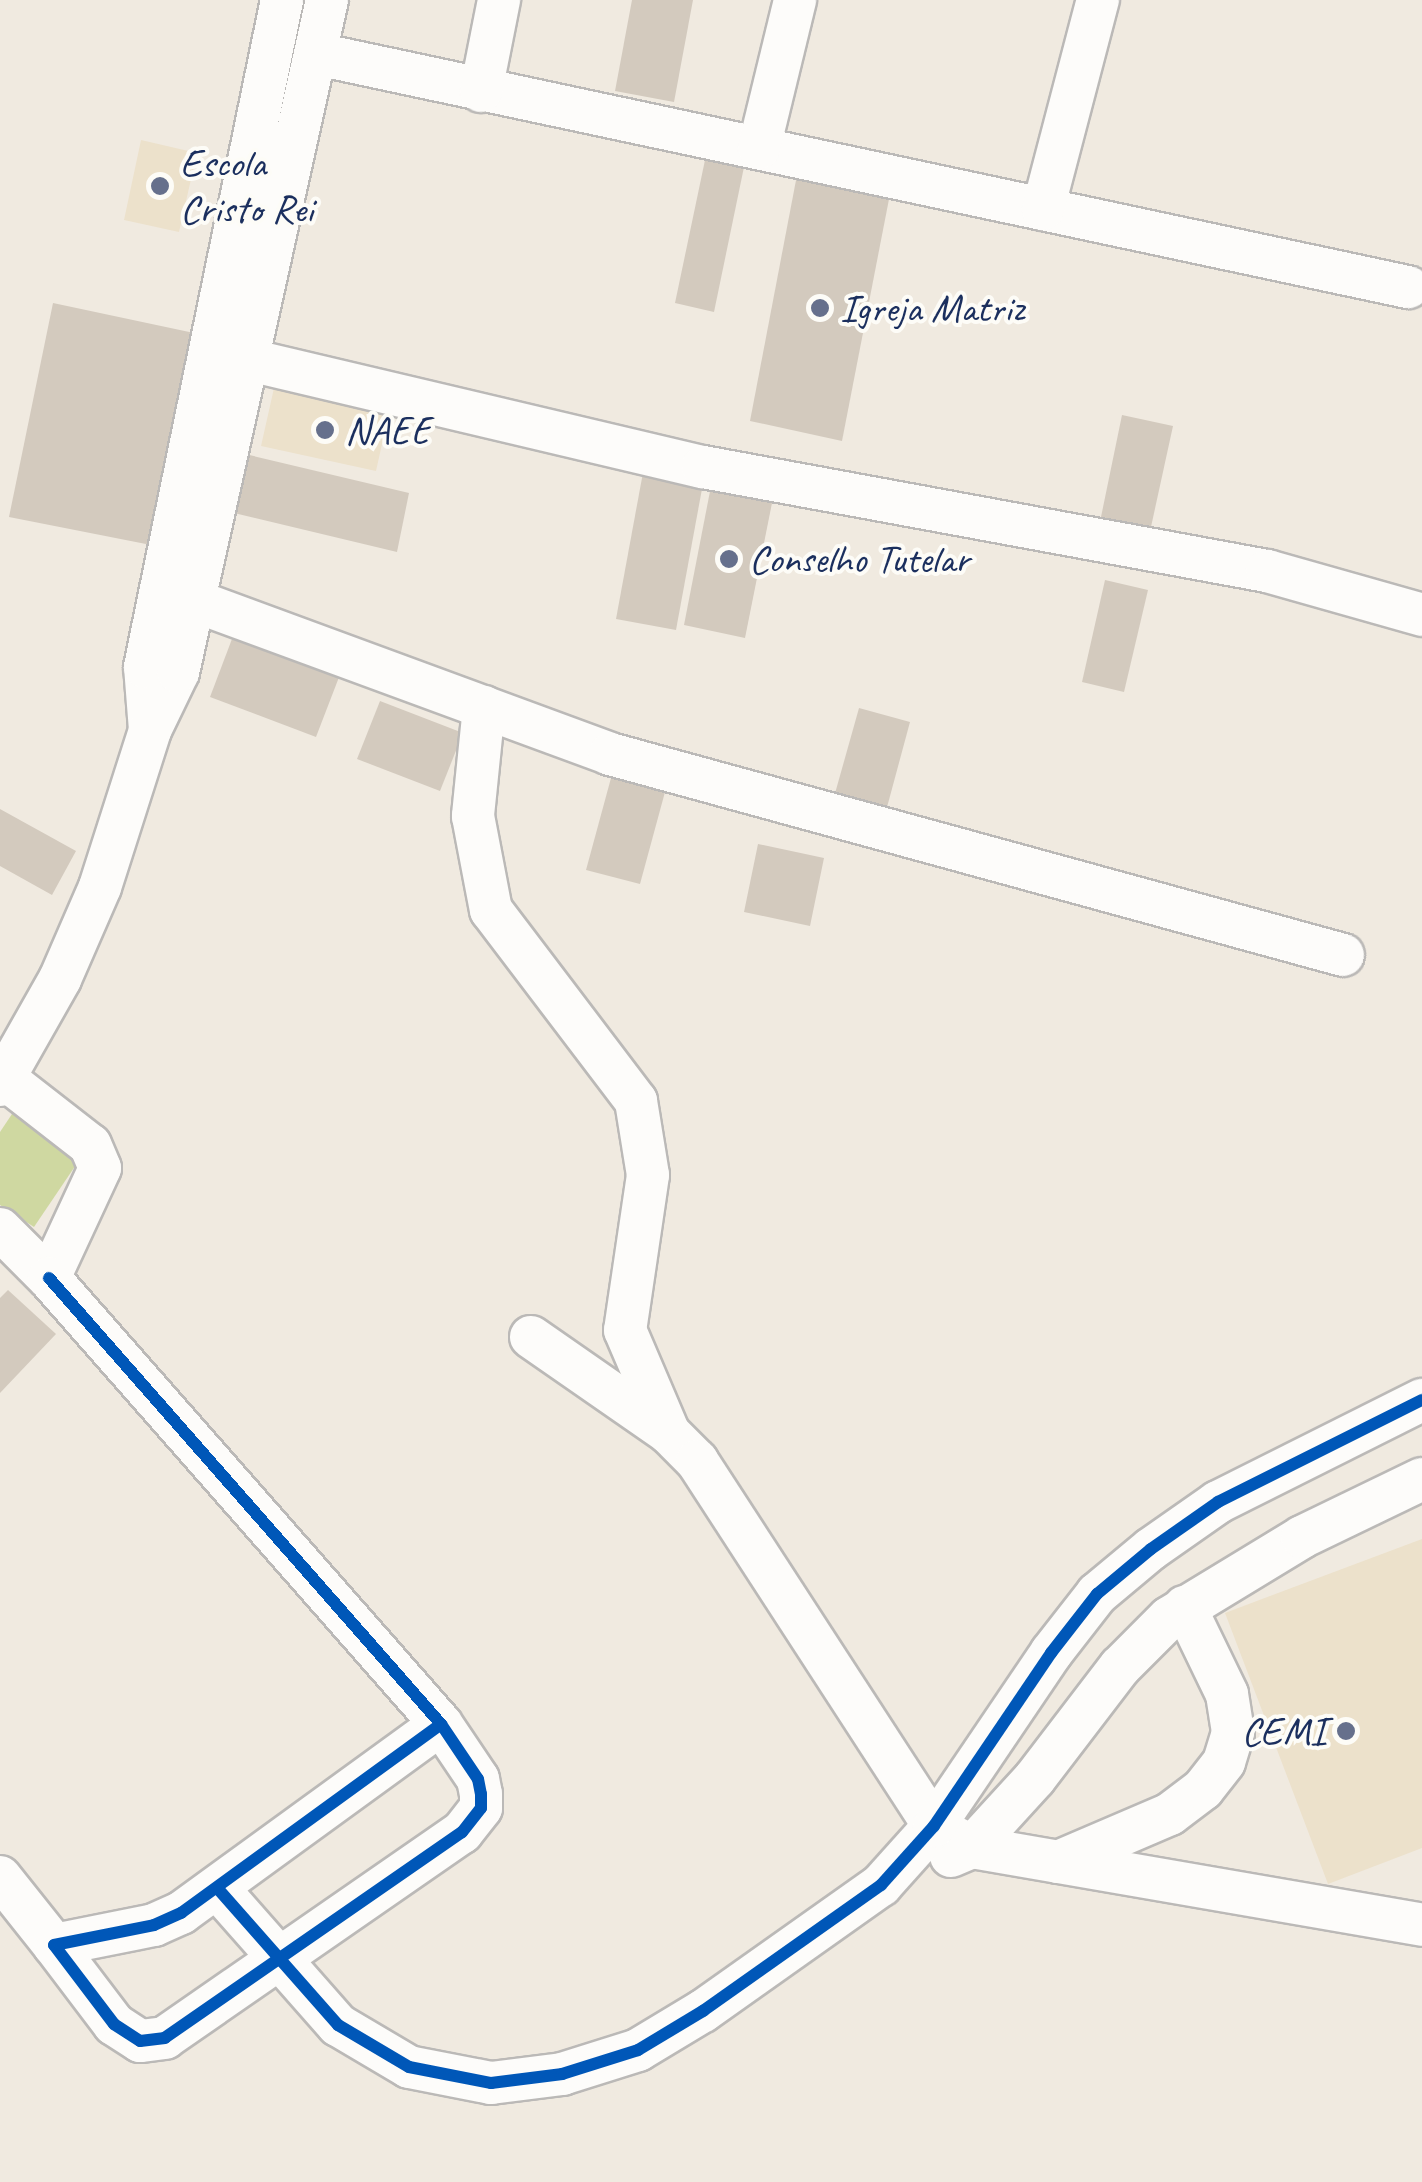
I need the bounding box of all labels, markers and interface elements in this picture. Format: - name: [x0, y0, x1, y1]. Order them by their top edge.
- place label: Escola Cristo Rei: [180, 139, 313, 233]
- marker: Escola Cristo Rei: [149, 175, 171, 197]
- place label: Igreja Matriz: [840, 284, 1025, 332]
- marker: Igreja Matriz: [809, 297, 831, 319]
- place label: NAEE: [345, 406, 430, 454]
- marker: NAEE: [314, 419, 336, 441]
- place label: Conselho Tutelar: [749, 535, 969, 583]
- marker: Conselho Tutelar: [718, 548, 740, 570]
- place label: CEMI: [1242, 1707, 1326, 1755]
- marker: CEMI: [1335, 1720, 1357, 1742]

